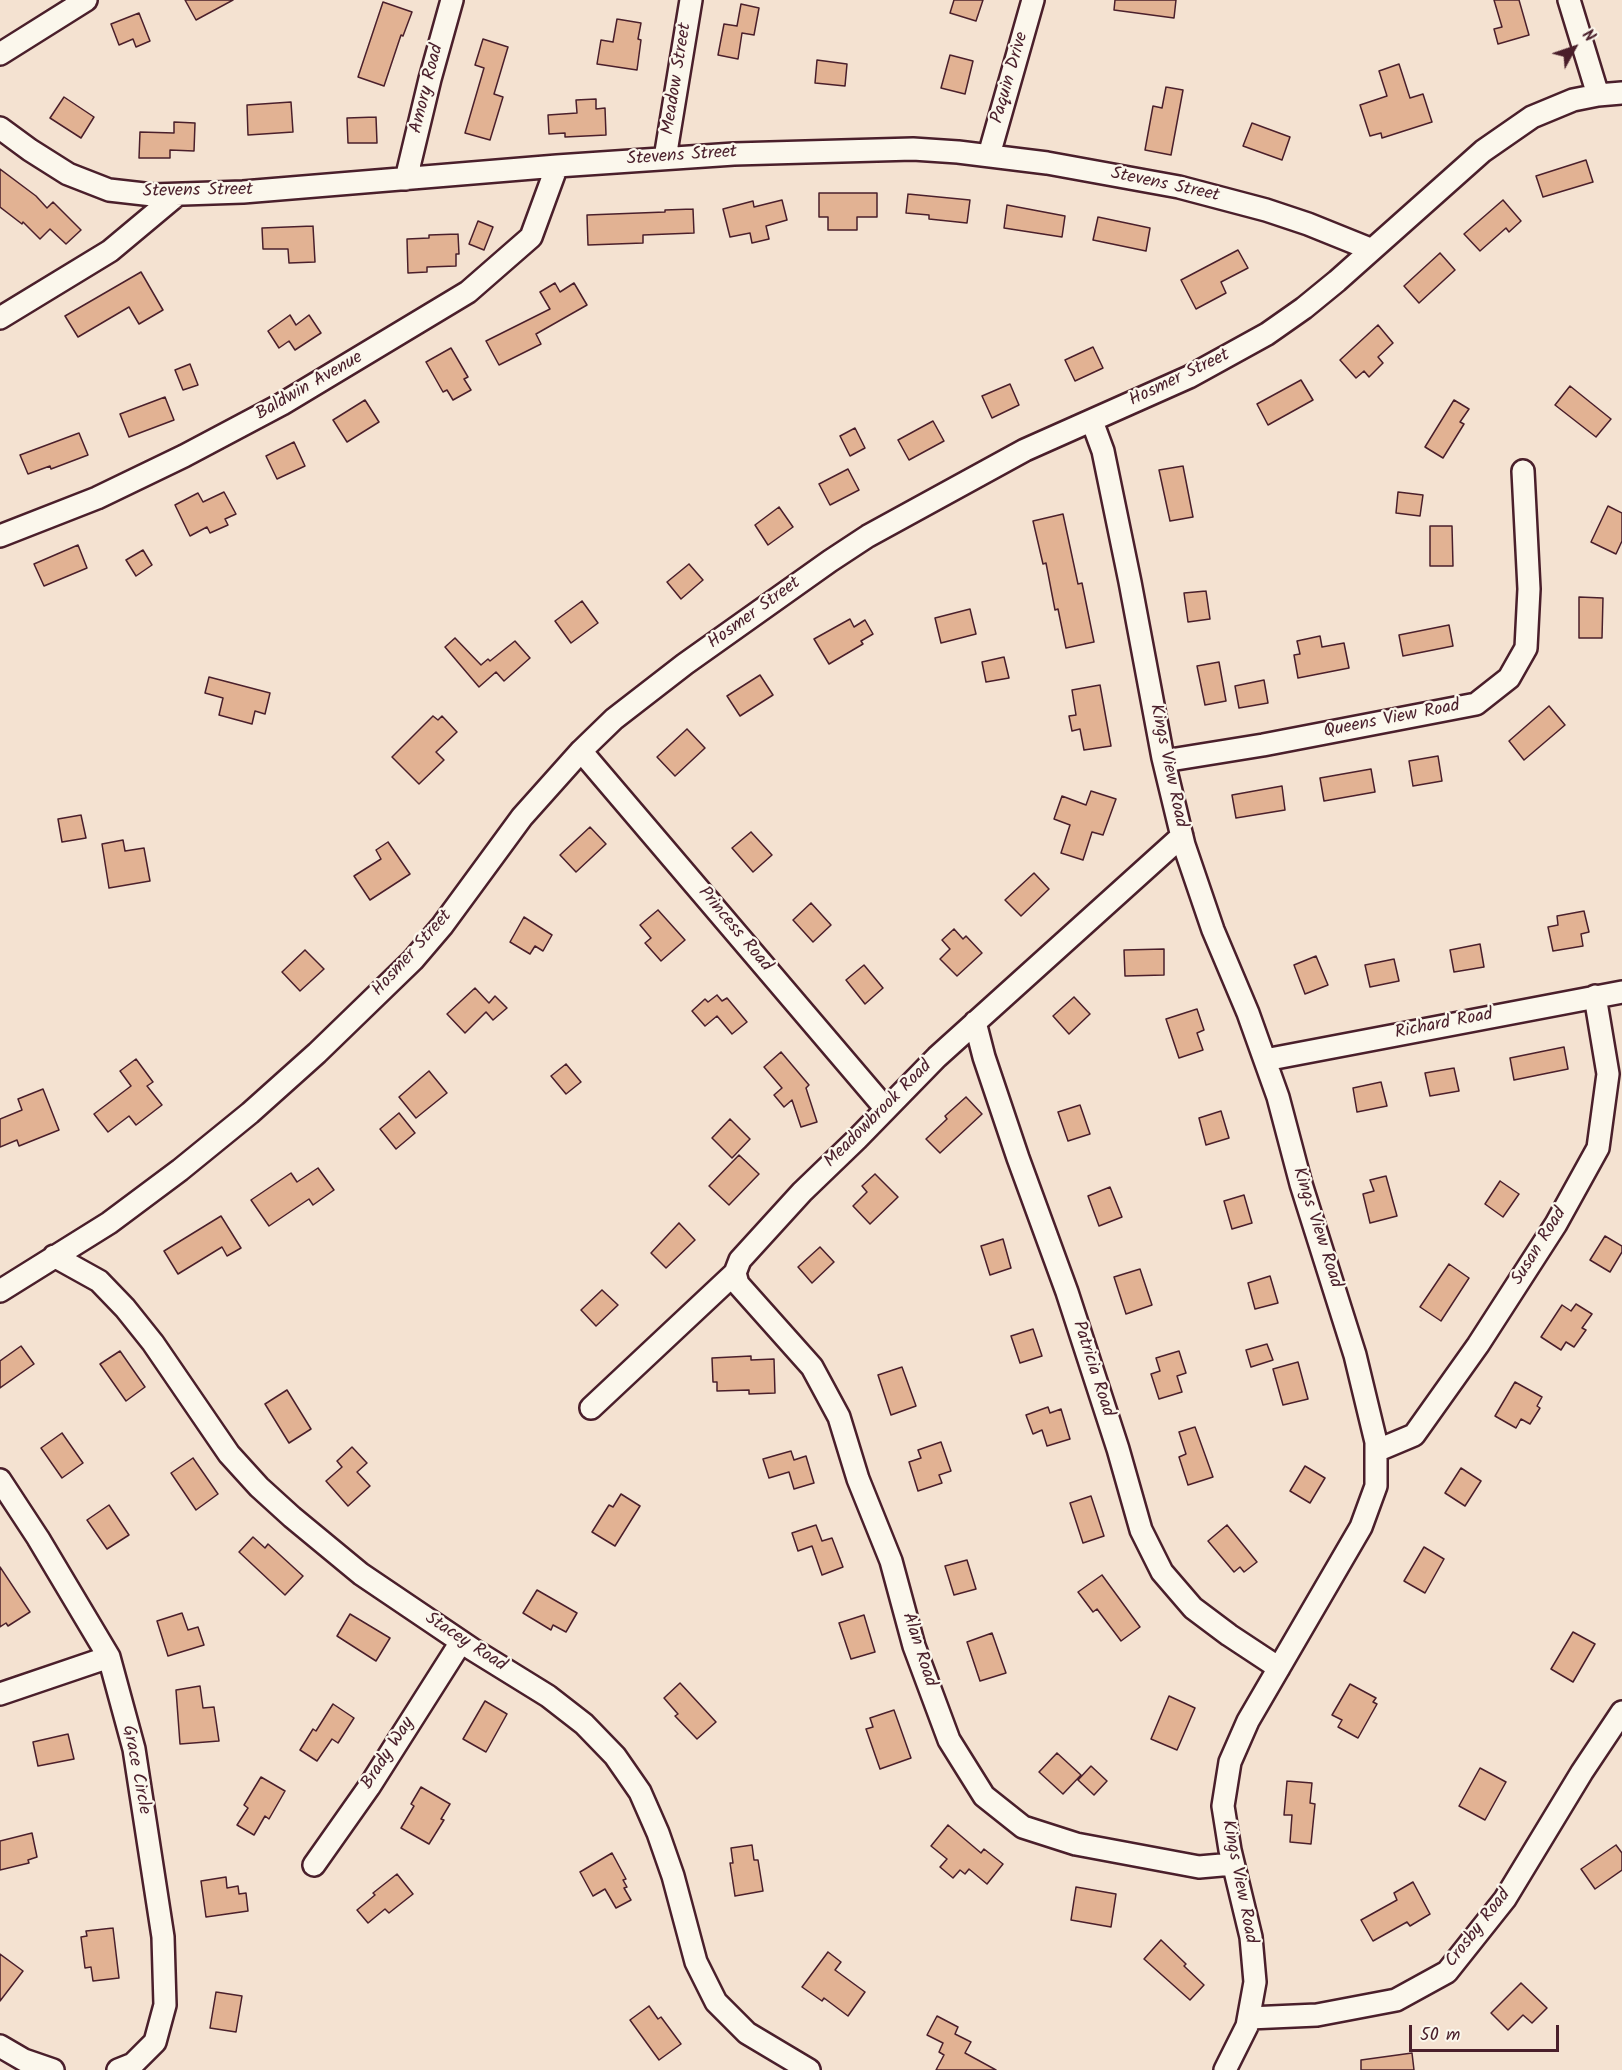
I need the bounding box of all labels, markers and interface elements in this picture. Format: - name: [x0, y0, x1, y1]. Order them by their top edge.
- north arrow: [1544, 18, 1604, 78]
- street label: Meadow Street: [659, 22, 697, 136]
- text: N: [1575, 24, 1601, 48]
- street label: Paquin Drive: [988, 30, 1034, 126]
- street label: Amory Road: [406, 42, 450, 136]
- street label: Stevens Street: [626, 142, 738, 172]
- street label: Stevens Street: [1109, 164, 1221, 208]
- street label: Stevens Street: [143, 180, 253, 204]
- street label: Hosmer Street: [1126, 345, 1234, 413]
- street label: Baldwin Avenue: [253, 348, 367, 426]
- street label: Hosmer Street: [705, 573, 805, 655]
- street label: Queens View Road: [1322, 696, 1462, 744]
- street label: Kings View Road: [1143, 702, 1191, 830]
- street label: Princess Road: [692, 883, 776, 977]
- street label: Hosmer Street: [368, 906, 458, 1002]
- street label: Richard Road: [1393, 1005, 1495, 1045]
- street label: Meadowbrook Road: [821, 1057, 937, 1173]
- street label: Kings View Road: [1286, 1165, 1346, 1291]
- street label: Susan Road: [1508, 1204, 1572, 1290]
- street label: Patricia Road: [1066, 1318, 1118, 1420]
- street label: Stacey Road: [420, 1609, 510, 1677]
- street label: Alan Road: [896, 1610, 940, 1690]
- street label: Brady Way: [358, 1714, 420, 1794]
- street label: Grace Circle: [116, 1724, 154, 1816]
- street label: Kings View Road: [1215, 1818, 1261, 1946]
- street label: Crosby Road: [1442, 1885, 1516, 1973]
- scale bar: [1412, 2013, 1562, 2051]
- text: 50 m: [1420, 2021, 1460, 2050]

